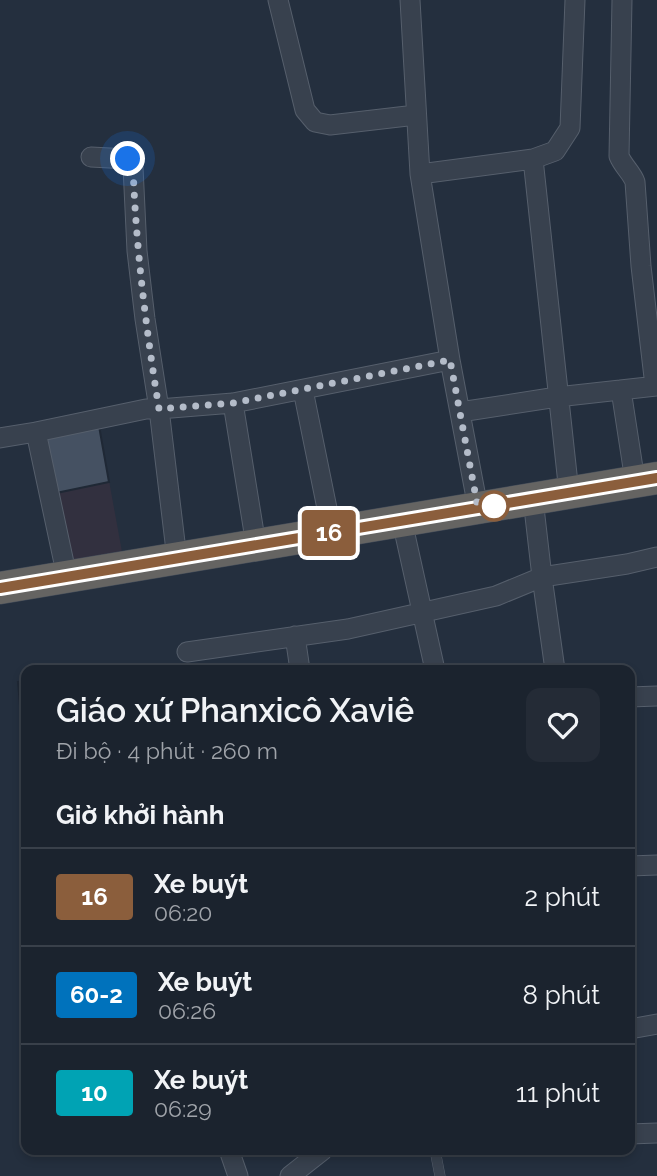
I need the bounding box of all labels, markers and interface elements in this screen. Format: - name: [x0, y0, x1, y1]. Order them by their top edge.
- your location: [110, 141, 145, 176]
- unlabelled marker: [479, 491, 509, 521]
- line badge: 16: [298, 510, 360, 556]
- text: 16: [316, 518, 342, 547]
- button: heart: [526, 688, 600, 762]
- text: Giáo xứ Phanxicô Xaviê: [56, 691, 414, 730]
- text: Đi bộ · 4 phút · 260 m: [56, 737, 278, 764]
- text: Giờ khởi hành: [56, 800, 224, 830]
- text: Xe buýt: [154, 869, 248, 899]
- text: 16: [81, 882, 108, 911]
- text: 2 phút: [524, 882, 600, 912]
- text: 06:20: [154, 899, 212, 926]
- text: Xe buýt: [158, 967, 252, 997]
- text: 60-2: [70, 980, 123, 1009]
- text: 8 phút: [523, 980, 600, 1010]
- text: 06:26: [158, 997, 216, 1024]
- text: Xe buýt: [154, 1065, 248, 1095]
- text: 10: [81, 1078, 108, 1107]
- text: 11 phút: [516, 1078, 600, 1108]
- text: 06:29: [154, 1095, 212, 1122]

